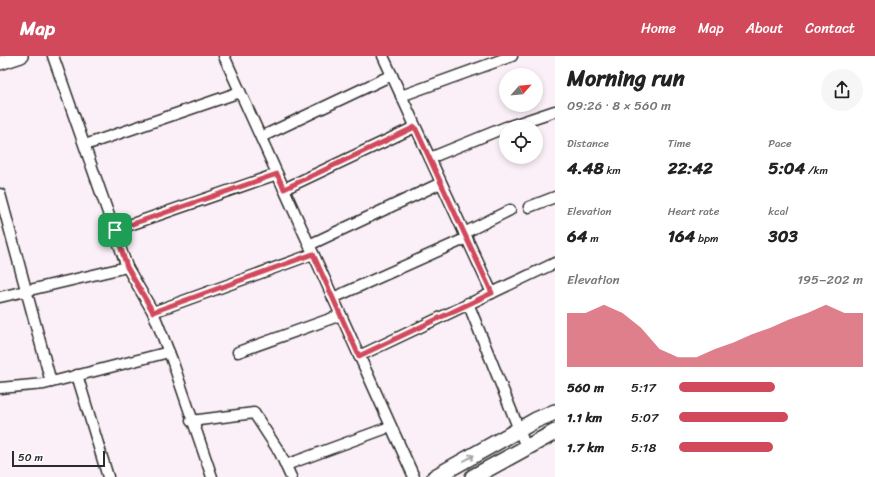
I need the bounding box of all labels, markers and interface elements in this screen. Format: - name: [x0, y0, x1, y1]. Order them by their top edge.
- text: Map: [20, 12, 55, 45]
- text: Home: [641, 16, 676, 41]
- text: Map: [698, 16, 724, 41]
- text: About: [746, 16, 783, 41]
- text: Contact: [805, 16, 855, 41]
- text: Morning run: [567, 59, 685, 98]
- north arrow: [499, 68, 543, 112]
- map controls: [499, 68, 543, 164]
- button: share: [821, 69, 863, 111]
- text: 09:26 · 8 × 560 m: [567, 94, 671, 117]
- button: locate: [499, 120, 543, 164]
- text: Distance: [567, 134, 609, 153]
- text: Time: [668, 134, 691, 153]
- text: Pace: [768, 134, 792, 153]
- text: 4.48: [567, 153, 604, 183]
- text: 22:42: [668, 153, 713, 183]
- text: 5:04: [768, 153, 805, 183]
- text: km: [604, 161, 621, 180]
- text: /km: [805, 161, 828, 180]
- text: Elevation: [567, 202, 612, 221]
- text: Heart rate: [668, 202, 719, 221]
- text: kcal: [768, 202, 788, 221]
- pin: [98, 213, 132, 247]
- icon: arrive: [104, 219, 126, 241]
- text: 64: [567, 221, 587, 251]
- text: 164: [668, 221, 695, 251]
- text: 303: [768, 221, 798, 251]
- text: m: [587, 229, 599, 248]
- text: bpm: [695, 229, 718, 248]
- text: Elevation: [567, 268, 620, 291]
- text: 195–202 m: [798, 268, 863, 291]
- text: 560 m: [567, 376, 604, 399]
- text: 5:17: [631, 376, 656, 399]
- text: 1.1 km: [567, 406, 602, 429]
- text: 5:07: [631, 406, 659, 429]
- text: 1.7 km: [567, 436, 604, 459]
- text: 5:18: [631, 436, 656, 459]
- text: 50 m: [18, 448, 43, 467]
- scale bar: [12, 449, 105, 468]
- one-way arrow: [463, 453, 475, 461]

